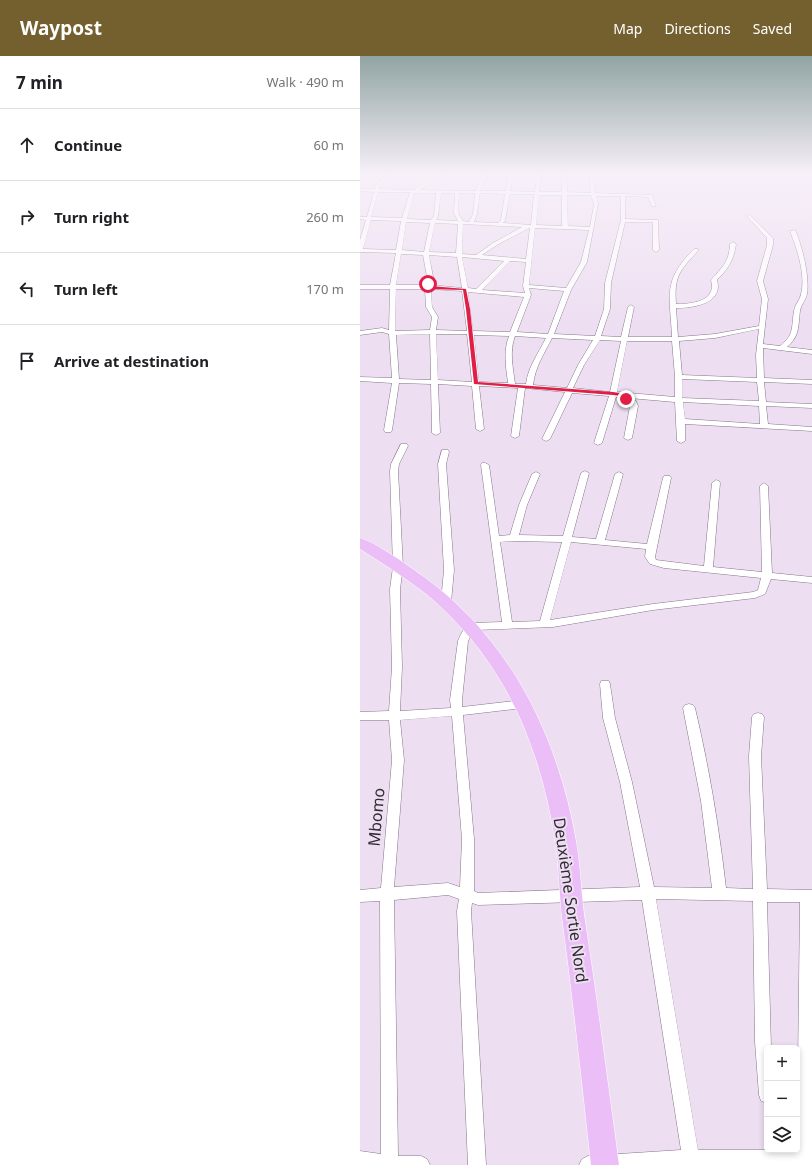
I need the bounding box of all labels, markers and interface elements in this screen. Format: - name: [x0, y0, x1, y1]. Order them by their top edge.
- text: Waypost: [20, 15, 102, 41]
- text: Map: [613, 19, 642, 38]
- text: Directions: [664, 19, 731, 38]
- text: Saved: [753, 19, 792, 38]
- text: 7 min: [16, 71, 63, 94]
- text: Walk · 490 m: [266, 73, 344, 91]
- icon: ahead: [16, 134, 38, 156]
- text: Continue: [54, 135, 122, 155]
- text: 60 m: [314, 136, 344, 154]
- icon: right: [16, 206, 38, 228]
- text: Turn right: [54, 207, 129, 227]
- text: 260 m: [306, 208, 344, 226]
- route start: [419, 275, 437, 293]
- icon: left: [16, 278, 38, 300]
- text: Turn left: [54, 279, 118, 299]
- text: 170 m: [306, 280, 344, 298]
- icon: arrive: [16, 350, 38, 372]
- text: Arrive at destination: [54, 351, 209, 371]
- route end: [617, 390, 635, 408]
- street label: Mbomo: [362, 787, 390, 847]
- street label: Deuxième Sortie Nord: [549, 816, 593, 984]
- map controls: [764, 1045, 800, 1153]
- button: +: [764, 1045, 800, 1081]
- button: −: [764, 1081, 800, 1117]
- button: layers: [764, 1117, 800, 1153]

